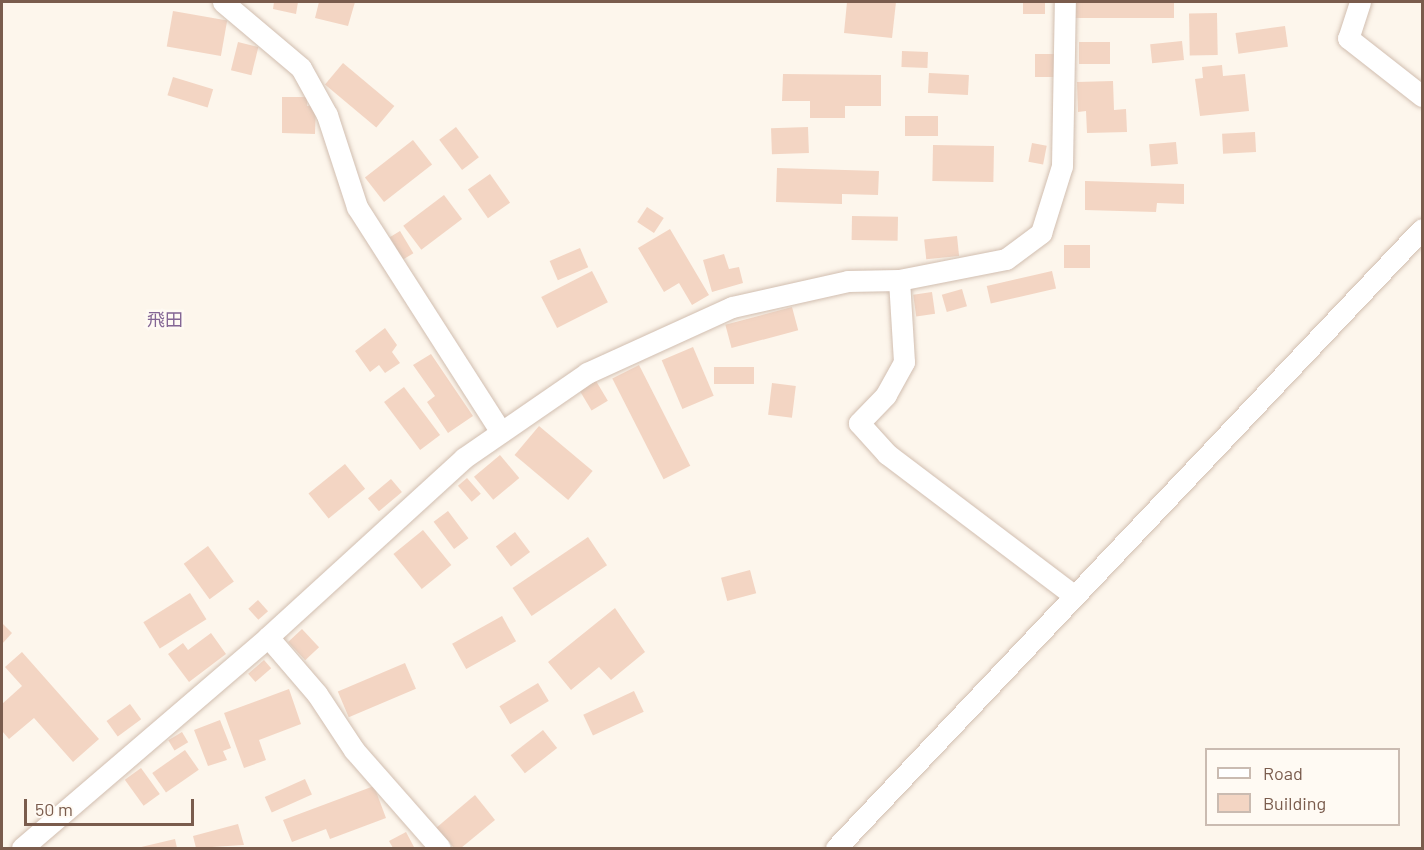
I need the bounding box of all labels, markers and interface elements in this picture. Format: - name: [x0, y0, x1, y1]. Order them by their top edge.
- district label: 飛田: [147, 308, 183, 330]
- legend: [1205, 748, 1400, 826]
- text: Road: [1263, 762, 1303, 784]
- scale bar: [27, 787, 196, 825]
- text: Building: [1263, 792, 1326, 814]
- text: 50 m: [35, 798, 73, 820]

